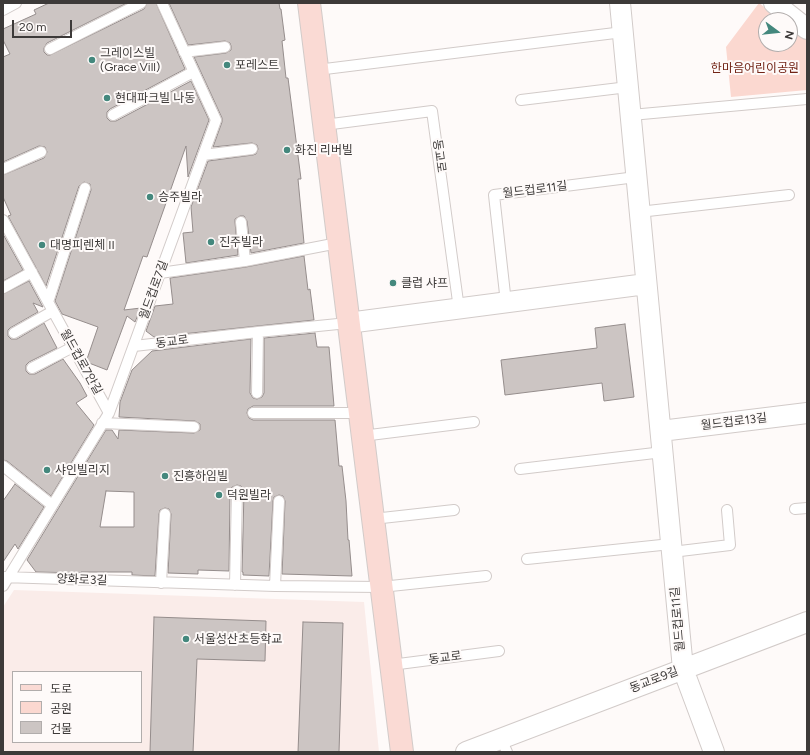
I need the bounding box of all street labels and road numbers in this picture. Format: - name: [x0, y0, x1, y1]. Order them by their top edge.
- street label: 동교로: [430, 139, 448, 173]
- street label: 월드컵로11길: [502, 179, 568, 201]
- street label: 월드컵로7길: [137, 259, 171, 321]
- street label: 월드컵로7안길: [57, 327, 105, 397]
- street label: 동교로: [155, 333, 189, 351]
- street label: 월드컵로13길: [700, 411, 768, 433]
- street label: 양화로3길: [56, 572, 108, 588]
- street label: 월드컵로11길: [668, 586, 688, 652]
- street label: 동교로: [428, 649, 462, 667]
- street label: 동교로9길: [628, 664, 680, 696]

